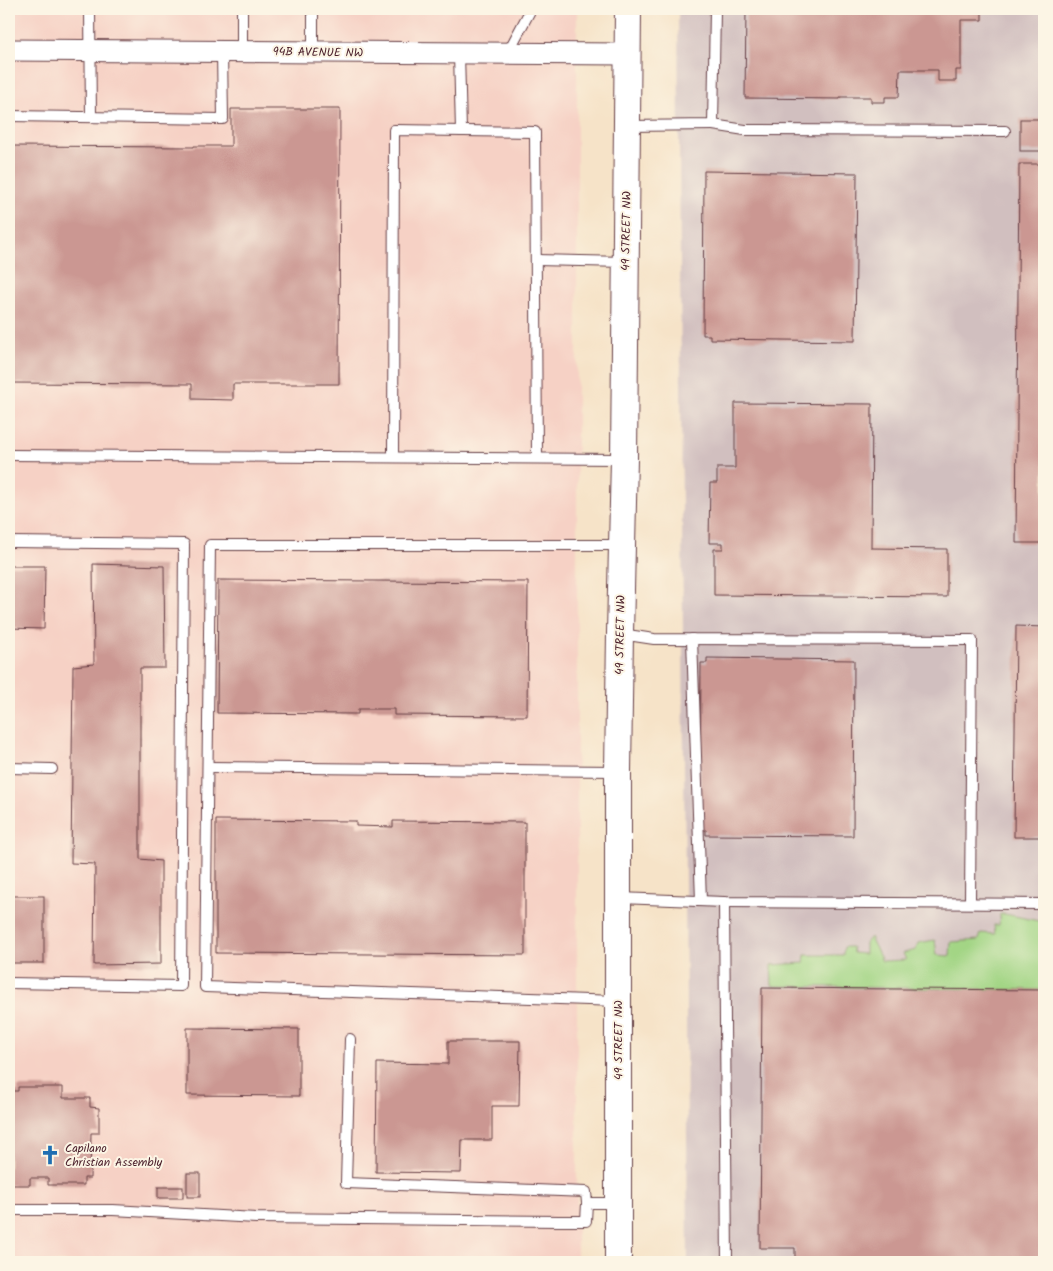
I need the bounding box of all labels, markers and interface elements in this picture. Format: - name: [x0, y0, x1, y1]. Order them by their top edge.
- street label: 94B AVENUE NW: [273, 42, 363, 63]
- street label: 49 STREET NW: [616, 191, 637, 271]
- street label: 49 STREET NW: [610, 595, 631, 675]
- street label: 49 STREET NW: [609, 1000, 628, 1080]
- place label: Capilano Christian Assembly: [65, 1139, 163, 1172]
- church icon: Capilano Christian Assembly: [39, 1144, 61, 1166]

